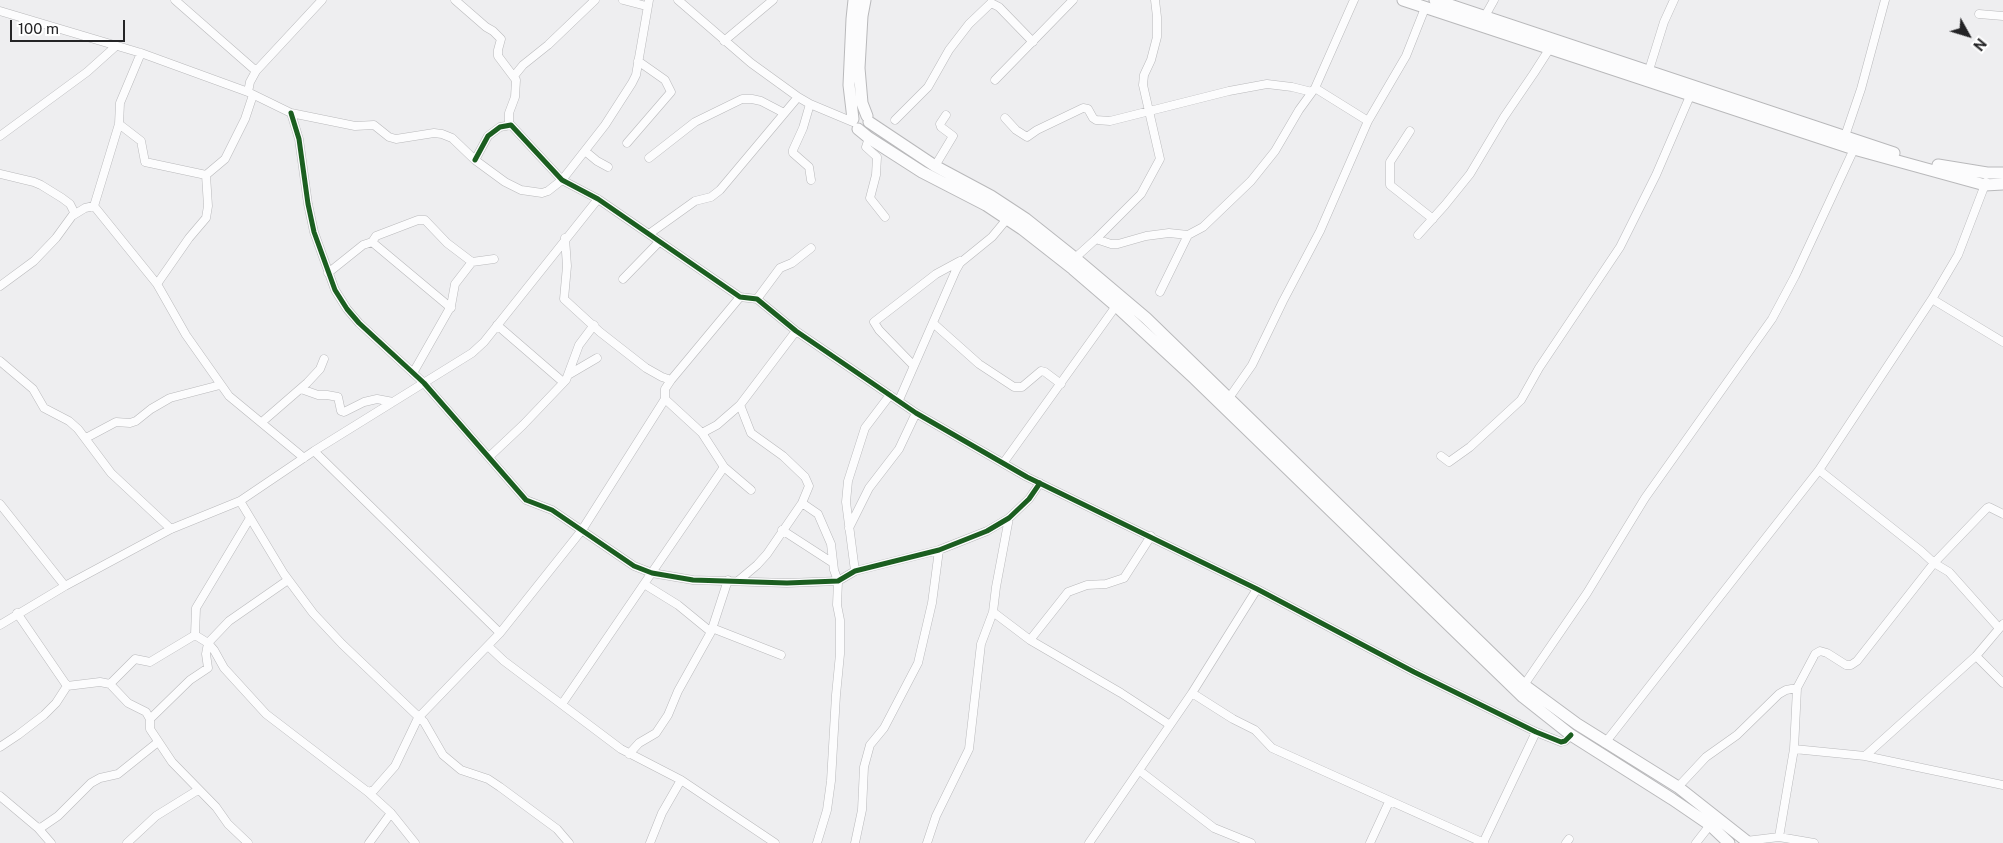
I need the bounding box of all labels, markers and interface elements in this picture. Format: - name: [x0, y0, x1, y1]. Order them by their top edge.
- scale bar: [12, 10, 128, 42]
- north arrow: [1943, 10, 1993, 60]
- text: 100 m: [18, 20, 59, 37]
- text: N: [1970, 35, 1989, 54]

